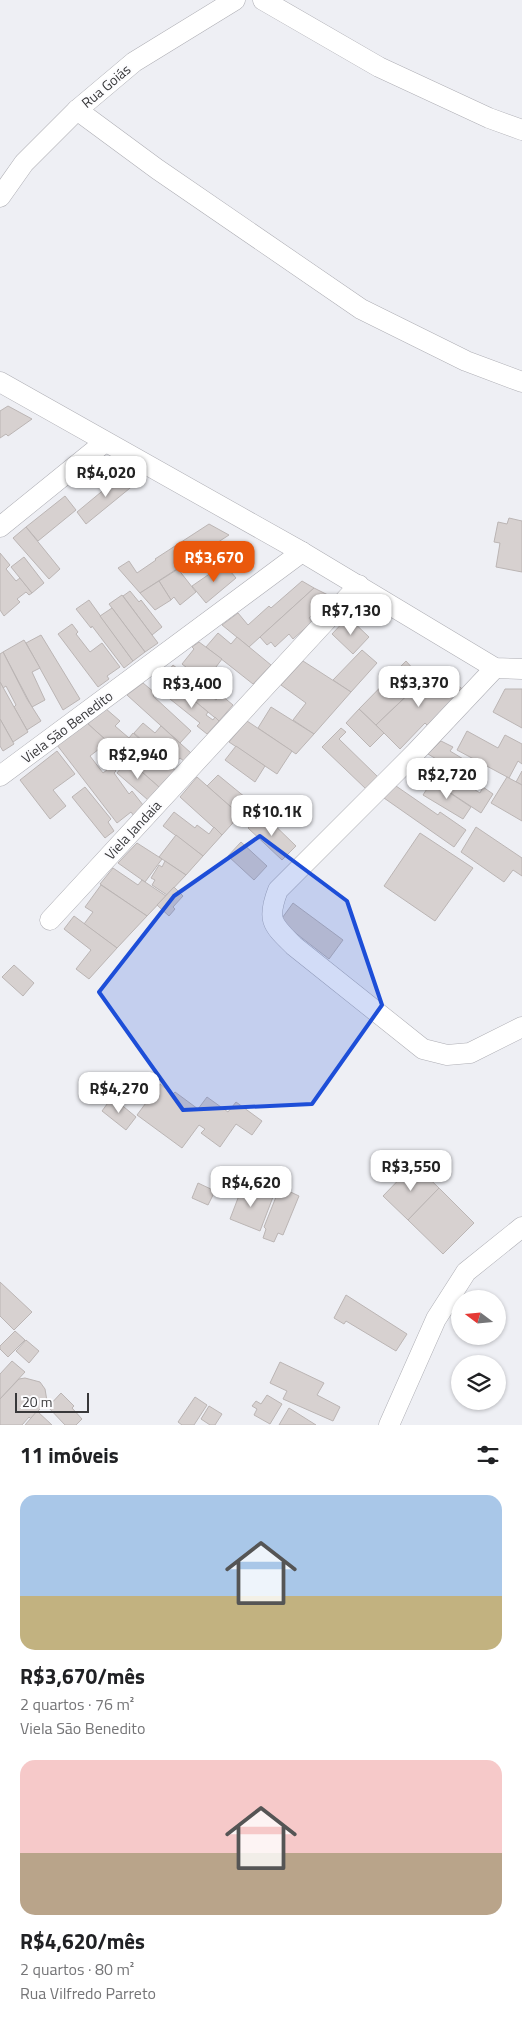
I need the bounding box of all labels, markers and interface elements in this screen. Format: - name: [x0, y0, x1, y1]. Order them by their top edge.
- street label: Rua Goiás: [76, 59, 135, 113]
- pin: R$4,020: [60, 456, 152, 498]
- text: R$4,020: [77, 460, 135, 484]
- pin: R$3,670: [168, 540, 260, 583]
- text: R$3,670: [185, 545, 243, 569]
- pin: R$7,130: [305, 594, 397, 636]
- text: R$7,130: [322, 598, 380, 622]
- pin: R$3,400: [146, 666, 238, 709]
- pin: R$3,370: [373, 666, 465, 708]
- text: R$3,370: [390, 670, 448, 694]
- text: R$3,400: [163, 671, 221, 695]
- street label: Viela São Benedito: [17, 685, 117, 768]
- pin: R$2,940: [92, 738, 184, 780]
- text: R$2,940: [109, 742, 167, 766]
- pin: R$2,720: [401, 758, 493, 800]
- text: R$2,720: [418, 762, 476, 786]
- pin: R$10.1K: [226, 794, 318, 837]
- street label: Viela Jandaia: [99, 795, 166, 864]
- text: R$10.1K: [242, 799, 302, 823]
- pin: R$4,270: [73, 1072, 165, 1114]
- text: R$4,270: [90, 1076, 148, 1100]
- pin: R$3,550: [365, 1150, 457, 1192]
- text: R$3,550: [382, 1154, 440, 1178]
- pin: R$4,620: [205, 1166, 297, 1208]
- text: R$4,620: [222, 1170, 280, 1194]
- north arrow: [451, 1290, 506, 1345]
- map controls: [451, 1290, 506, 1410]
- button: layers: [451, 1355, 506, 1410]
- scale bar: [15, 1390, 89, 1413]
- text: 20 m: [22, 1391, 52, 1412]
- text: 11 imóveis: [20, 1439, 119, 1471]
- icon: filters: [474, 1441, 502, 1469]
- icon: home: [216, 1528, 306, 1618]
- text: R$3,670/mês: [20, 1660, 145, 1692]
- text: 2 quartos · 76 m²: [20, 1692, 134, 1716]
- text: Viela São Benedito: [20, 1716, 145, 1740]
- icon: home: [216, 1793, 306, 1883]
- text: R$4,620/mês: [20, 1925, 145, 1957]
- text: 2 quartos · 80 m²: [20, 1957, 134, 1981]
- text: Rua Vilfredo Parreto: [20, 1981, 156, 2005]

